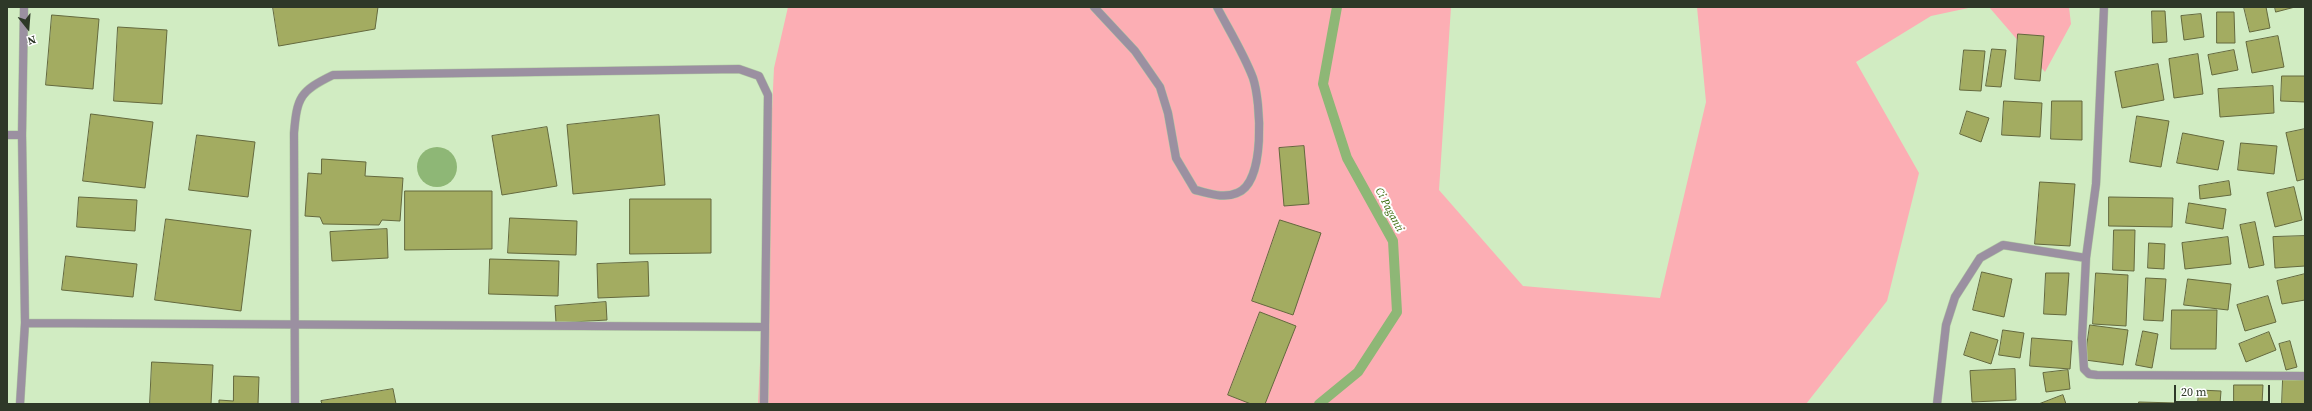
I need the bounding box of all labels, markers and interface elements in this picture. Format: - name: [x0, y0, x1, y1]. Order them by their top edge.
- north arrow: [8, 8, 48, 48]
- text: N: [26, 32, 38, 48]
- water label: Ci Paganti: [1372, 186, 1406, 234]
- scale bar: [2176, 377, 2272, 403]
- text: 20 m: [2181, 384, 2207, 400]

